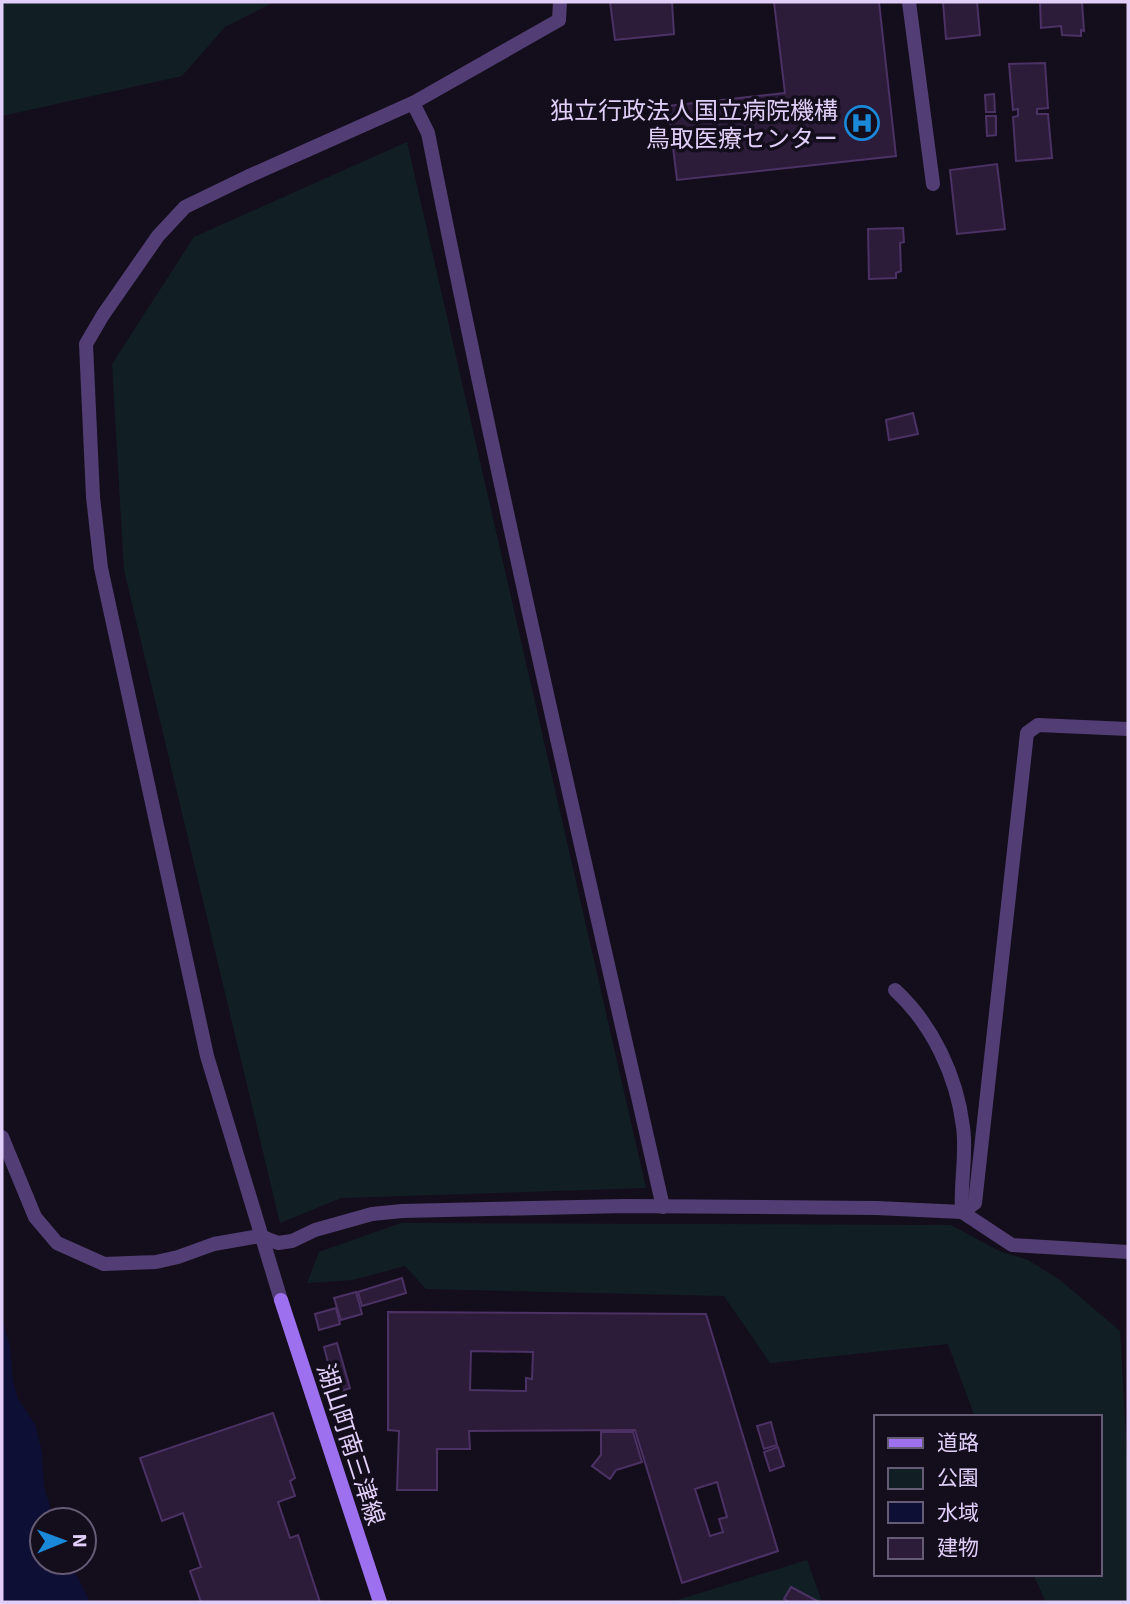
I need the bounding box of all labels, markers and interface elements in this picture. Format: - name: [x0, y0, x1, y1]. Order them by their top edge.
- place label: 独立行政法人国立病院機構 鳥取医療センター: [550, 95, 838, 152]
- hospital icon: 独立行政法人国立病院機構 鳥取医療センター: [843, 104, 881, 142]
- street label: 湖山町南三津線: [312, 1360, 392, 1528]
- legend: [874, 1415, 1102, 1576]
- text: 道路: [937, 1429, 979, 1454]
- text: 公園: [937, 1464, 979, 1489]
- text: 水域: [937, 1499, 979, 1524]
- north arrow: [28, 1506, 98, 1576]
- text: N: [69, 1534, 92, 1548]
- text: 建物: [937, 1534, 979, 1559]

